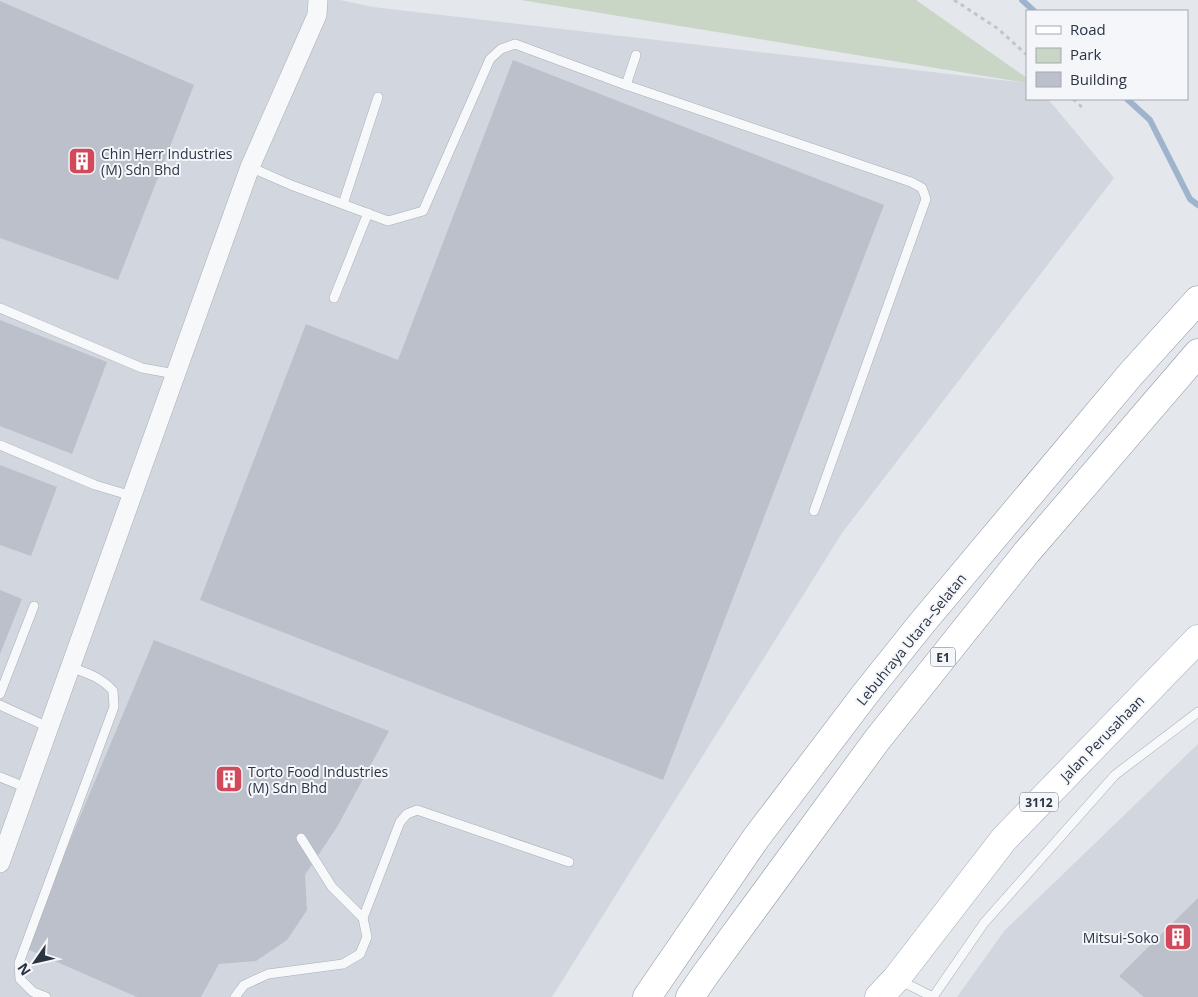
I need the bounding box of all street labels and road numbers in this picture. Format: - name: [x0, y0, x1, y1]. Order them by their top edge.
- street label: Lebuhraya Utara–Selatan: [852, 569, 970, 709]
- road number: E1: [930, 648, 956, 666]
- street label: Jalan Perusahaan: [1055, 691, 1148, 787]
- road number: 3112: [1020, 792, 1058, 812]

